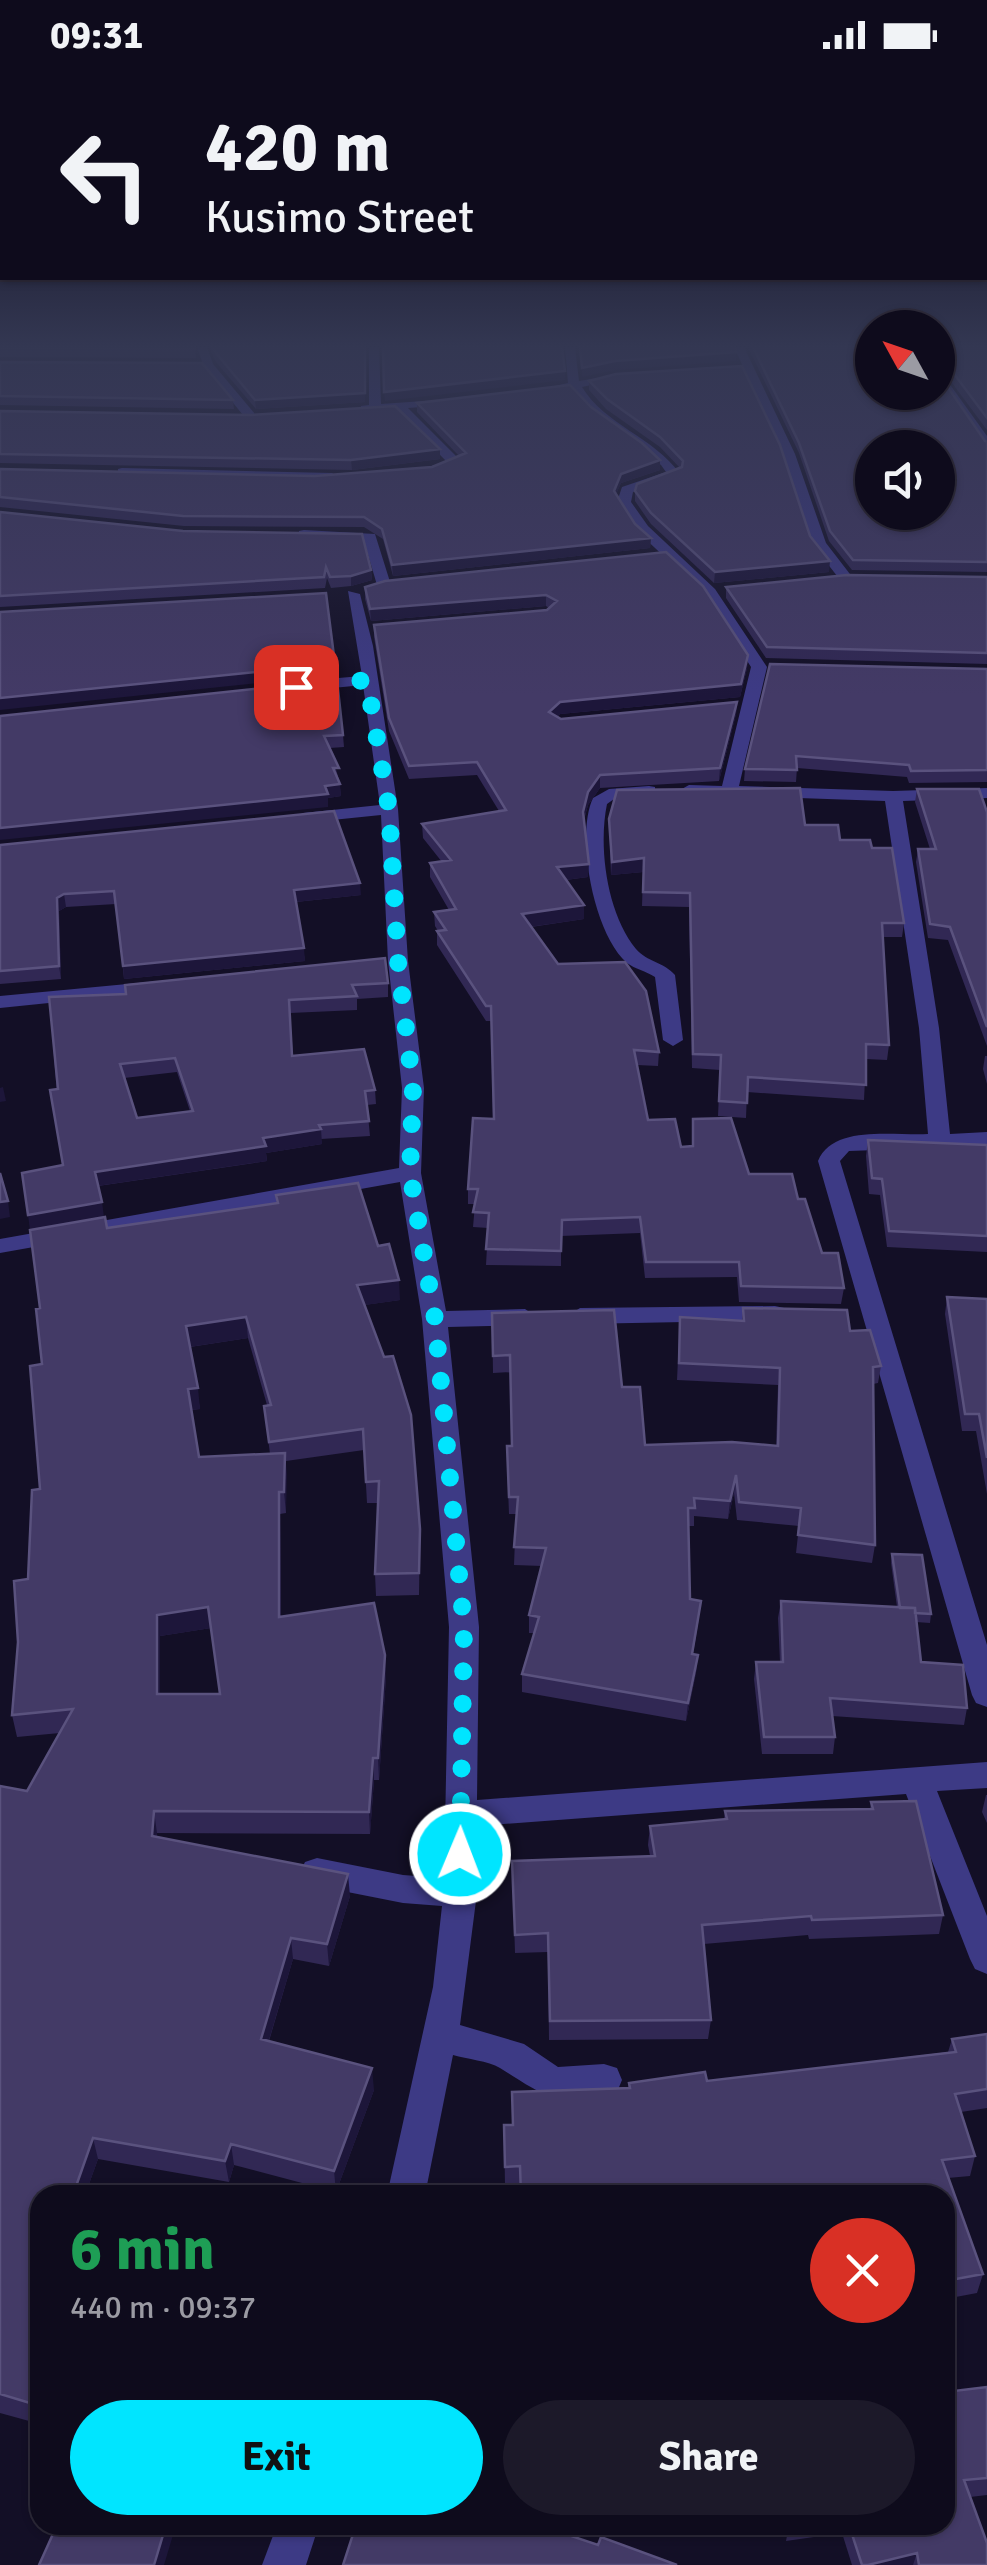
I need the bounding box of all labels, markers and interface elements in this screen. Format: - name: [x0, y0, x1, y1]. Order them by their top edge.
- text: 09:31: [50, 12, 143, 59]
- text: 420 m: [205, 104, 390, 190]
- icon: left: [40, 110, 170, 240]
- text: Kusimo Street: [205, 190, 474, 245]
- north arrow: [855, 310, 955, 410]
- map controls: [855, 310, 955, 530]
- button: sound: [855, 430, 955, 530]
- pin: [254, 645, 339, 730]
- icon: arrive: [269, 660, 324, 715]
- position arrow: [408, 1802, 512, 1906]
- text: 6 min: [70, 2213, 215, 2287]
- button: close: [810, 2218, 915, 2323]
- text: 440 m · 09:37: [70, 2288, 256, 2327]
- button: Exit: [70, 2400, 483, 2515]
- button: Share: [503, 2400, 915, 2515]

